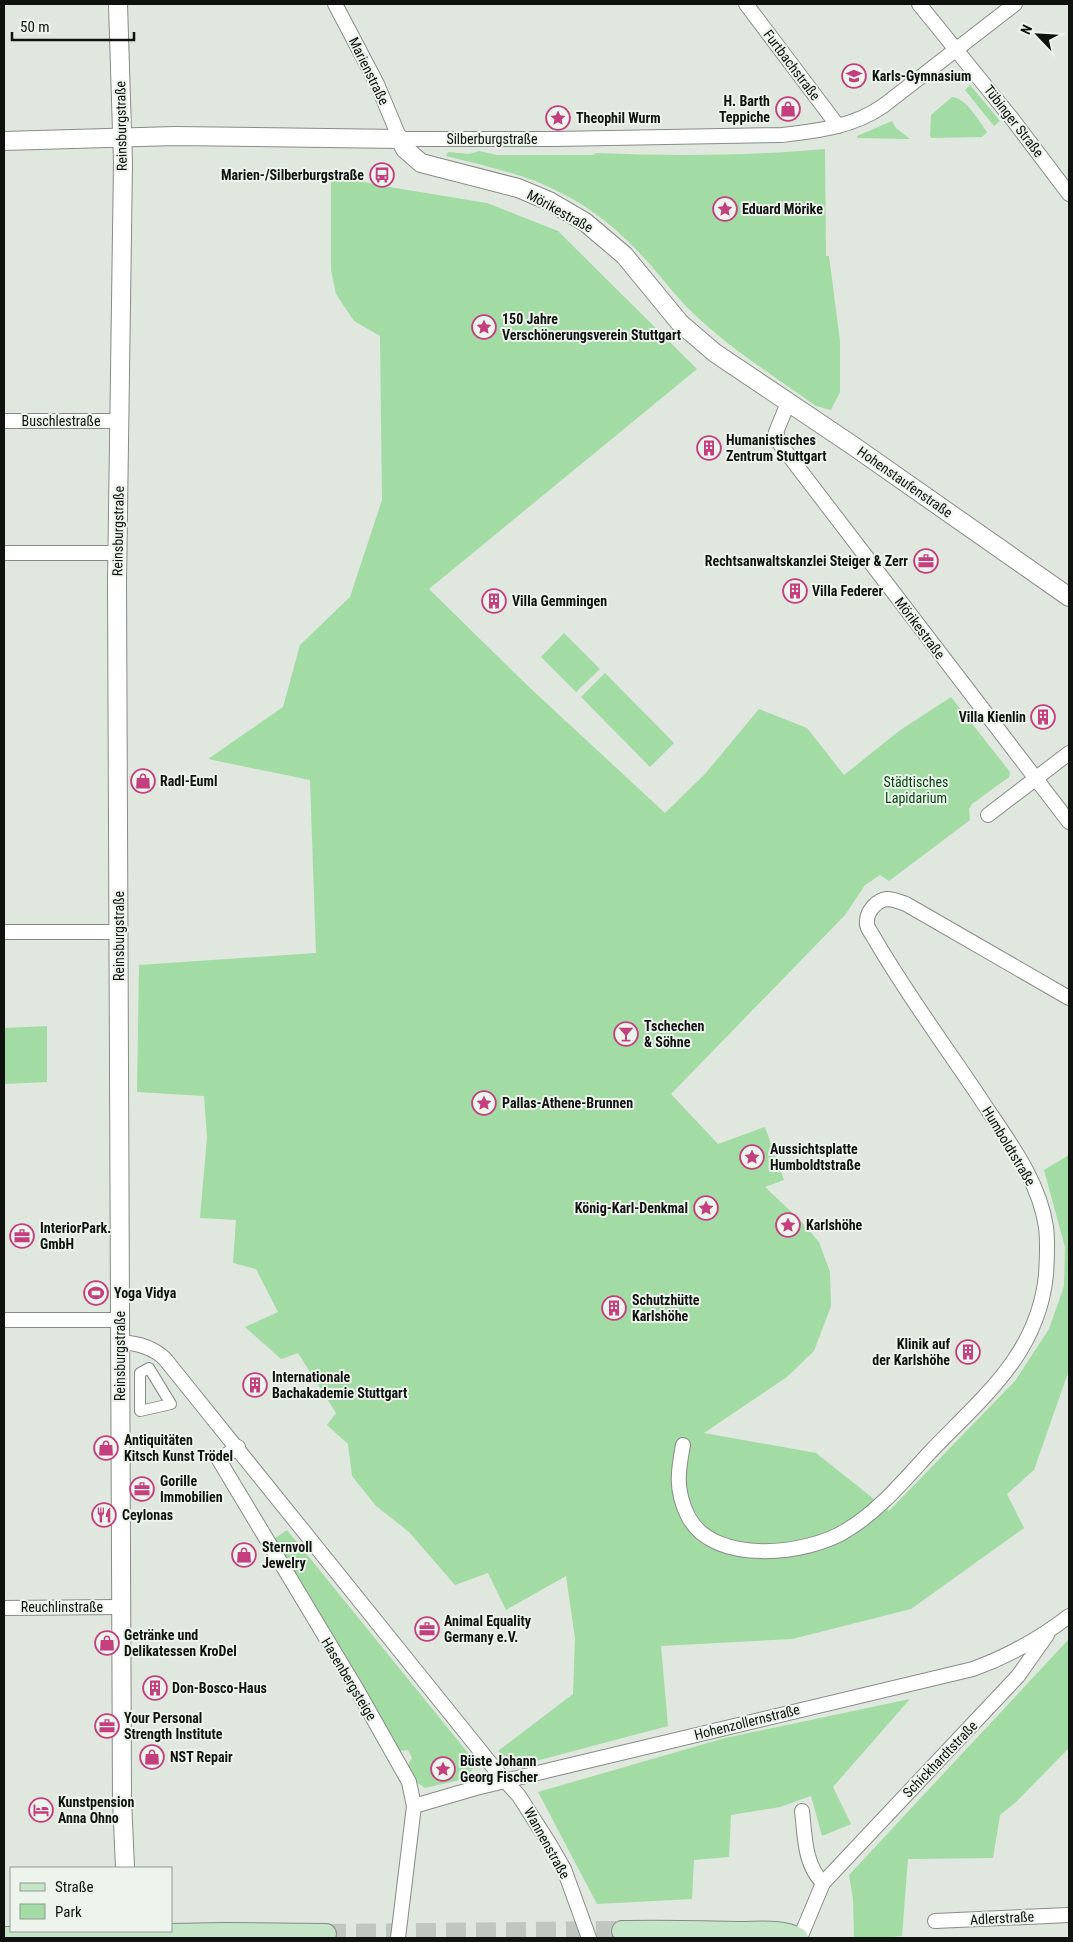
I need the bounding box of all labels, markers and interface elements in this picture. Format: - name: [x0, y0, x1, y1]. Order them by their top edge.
- scale bar: [12, 10, 135, 42]
- north arrow: [1013, 10, 1063, 60]
- text: 50 m: [20, 18, 50, 36]
- text: N: [1017, 22, 1035, 37]
- street label: Furtbachstraße: [760, 27, 824, 104]
- street label: Marienstraße: [346, 35, 392, 108]
- school or university icon: Karls-Gymnasium: [841, 63, 867, 89]
- place label: Karls-Gymnasium: [872, 68, 971, 84]
- street label: Reinsburgstraße: [112, 80, 130, 171]
- street label: Tübinger Straße: [981, 82, 1047, 161]
- place label: H. Barth Teppiche: [719, 93, 770, 125]
- shop icon: H. Barth Teppiche: [775, 96, 801, 122]
- place icon: Theophil Wurm: [545, 105, 571, 131]
- place label: Theophil Wurm: [576, 110, 661, 126]
- street label: Silberburgstraße: [446, 131, 538, 147]
- bus stop icon: Marien-/Silberburgstraße: [369, 162, 395, 188]
- place label: Marien-/Silberburgstraße: [221, 167, 364, 183]
- street label: Mörikestraße: [524, 186, 596, 236]
- place icon: Eduard Mörike: [712, 196, 738, 222]
- place label: Eduard Mörike: [742, 201, 823, 217]
- place label: 150 Jahre Verschönerungsverein Stuttgart: [502, 311, 681, 343]
- place icon: 150 Jahre Verschönerungsverein Stuttgart: [471, 314, 497, 340]
- street label: Buschlestraße: [22, 413, 101, 429]
- place label: Humanistisches Zentrum Stuttgart: [726, 432, 827, 464]
- building icon: Humanistisches Zentrum Stuttgart: [696, 435, 722, 461]
- street label: Hohenstaufenstraße: [854, 443, 956, 521]
- street label: Reinsburgstraße: [109, 485, 127, 576]
- office icon: Rechtsanwaltskanzlei Steiger & Zerr: [913, 548, 939, 574]
- place label: Rechtsanwaltskanzlei Steiger & Zerr: [705, 553, 908, 569]
- building icon: Villa Federer: [782, 578, 808, 604]
- place label: Villa Federer: [812, 583, 884, 599]
- building icon: Villa Gemmingen: [481, 588, 507, 614]
- place label: Villa Gemmingen: [512, 593, 607, 609]
- street label: Mörikestraße: [892, 594, 949, 662]
- building icon: Villa Kienlin: [1030, 704, 1056, 730]
- place label: Villa Kienlin: [959, 709, 1026, 725]
- shop icon: Radl-Euml: [130, 768, 156, 794]
- place label: Radl-Euml: [160, 773, 217, 789]
- park label: Städtisches Lapidarium: [884, 774, 948, 806]
- street label: Reinsburgstraße: [111, 890, 127, 981]
- place label: Tschechen & Söhne: [644, 1018, 704, 1050]
- bar icon: Tschechen & Söhne: [613, 1021, 639, 1047]
- place icon: Pallas-Athene-Brunnen: [471, 1090, 497, 1116]
- place label: Pallas-Athene-Brunnen: [502, 1095, 633, 1111]
- street label: Humboldtstraße: [979, 1104, 1039, 1189]
- place label: Aussichtsplatte Humboldtstraße: [770, 1141, 861, 1173]
- place icon: Aussichtsplatte Humboldtstraße: [739, 1144, 765, 1170]
- place icon: König-Karl-Denkmal: [693, 1195, 719, 1221]
- place label: König-Karl-Denkmal: [575, 1200, 688, 1216]
- place icon: Karlshöhe: [775, 1212, 801, 1238]
- place label: Karlshöhe: [806, 1217, 863, 1233]
- place label: InteriorPark. GmbH: [40, 1220, 111, 1252]
- office icon: InteriorPark. GmbH: [9, 1223, 35, 1249]
- sports icon: Yoga Vidya: [83, 1280, 109, 1306]
- place label: Yoga Vidya: [114, 1285, 177, 1301]
- place label: Schutzhütte Karlshöhe: [632, 1292, 700, 1324]
- building icon: Schutzhütte Karlshöhe: [601, 1295, 627, 1321]
- street label: Reinsburgstraße: [112, 1310, 128, 1401]
- place label: Klinik auf der Karlshöhe: [872, 1336, 950, 1368]
- building icon: Klinik auf der Karlshöhe: [955, 1339, 981, 1365]
- place label: Internationale Bachakademie Stuttgart: [272, 1369, 407, 1401]
- building icon: Internationale Bachakademie Stuttgart: [242, 1372, 268, 1398]
- place label: Antiquitäten Kitsch Kunst Trödel: [124, 1432, 233, 1464]
- shop icon: Antiquitäten Kitsch Kunst Trödel: [93, 1435, 119, 1461]
- place label: Gorille Immobilien: [160, 1473, 223, 1505]
- office icon: Gorille Immobilien: [129, 1476, 155, 1502]
- restaurant icon: Ceylonas: [91, 1502, 117, 1528]
- place label: Ceylonas: [122, 1507, 173, 1523]
- place label: Sternvoll Jewelry: [262, 1539, 312, 1571]
- shop icon: Sternvoll Jewelry: [231, 1542, 257, 1568]
- street label: Reuchlinstraße: [21, 1599, 104, 1615]
- place label: Animal Equality Germany e.V.: [444, 1613, 532, 1645]
- office icon: Animal Equality Germany e.V.: [414, 1616, 440, 1642]
- place label: Getränke und Delikatessen KroDel: [124, 1627, 237, 1659]
- shop icon: Getränke und Delikatessen KroDel: [94, 1630, 120, 1656]
- street label: Hasenbergsteige: [318, 1635, 380, 1724]
- building icon: Don-Bosco-Haus: [142, 1675, 168, 1701]
- place label: Don-Bosco-Haus: [172, 1680, 267, 1696]
- street label: Hohenzollernstraße: [693, 1701, 802, 1743]
- place label: Your Personal Strength Institute: [124, 1710, 223, 1742]
- office icon: Your Personal Strength Institute: [94, 1713, 120, 1739]
- street label: Schickhardtstraße: [899, 1717, 981, 1801]
- shop icon: NST Repair: [139, 1744, 165, 1770]
- place label: NST Repair: [170, 1749, 233, 1765]
- place label: Büste Johann Georg Fischer: [460, 1753, 538, 1785]
- place icon: Büste Johann Georg Fischer: [430, 1756, 456, 1782]
- place label: Kunstpension Anna Ohno: [58, 1794, 134, 1826]
- hotel icon: Kunstpension Anna Ohno: [28, 1797, 54, 1823]
- street label: Wannenstraße: [521, 1805, 573, 1882]
- legend: [10, 1867, 172, 1932]
- text: Straße: [55, 1878, 94, 1896]
- text: Park: [55, 1903, 82, 1921]
- street label: Adlerstraße: [970, 1908, 1035, 1928]

